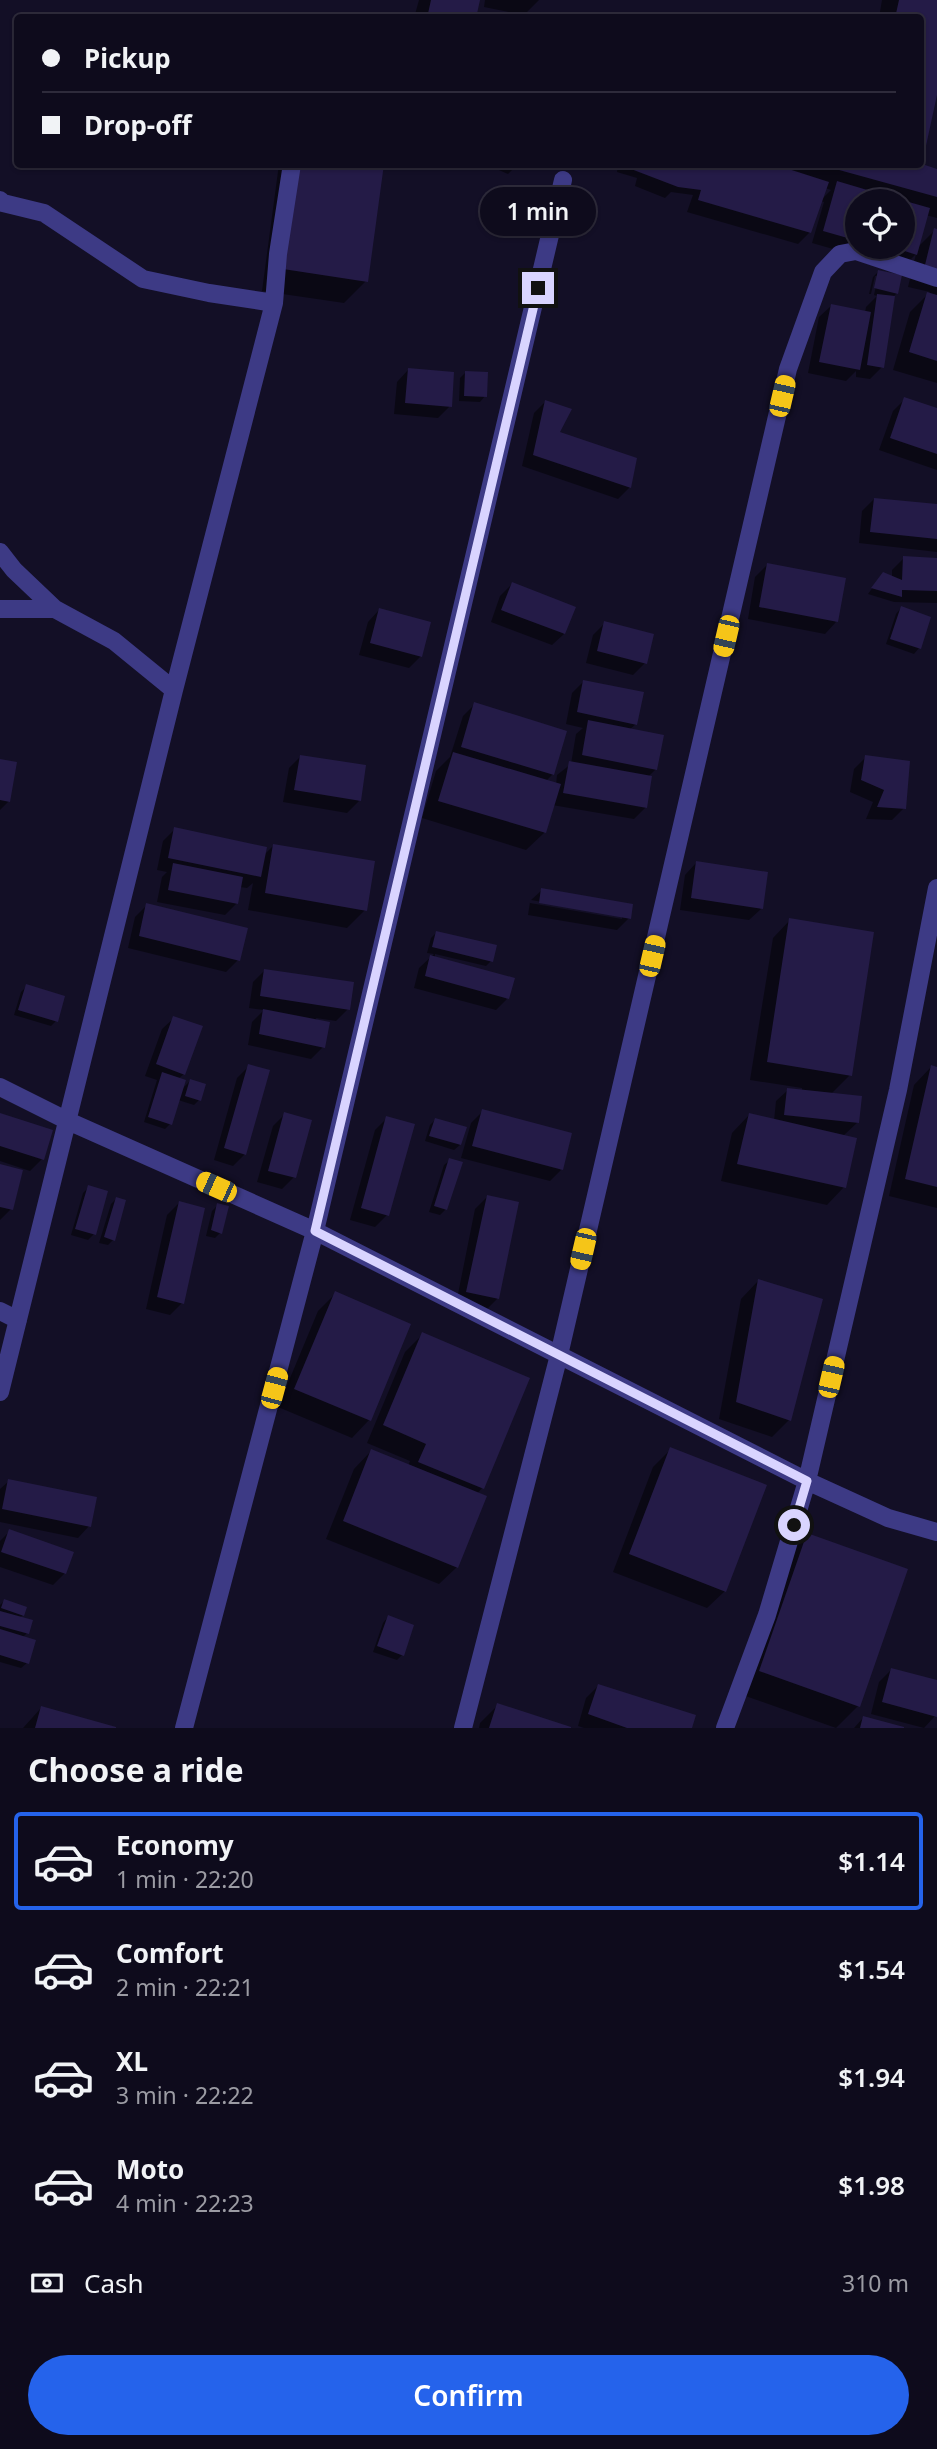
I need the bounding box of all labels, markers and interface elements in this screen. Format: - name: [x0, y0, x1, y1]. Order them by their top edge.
- text: Pickup: [84, 40, 171, 76]
- text: Drop-off: [84, 107, 191, 143]
- callout: 1 min: [480, 187, 596, 236]
- map controls: [845, 189, 915, 259]
- button: locate: [845, 189, 915, 259]
- text: 1 min: [507, 195, 569, 227]
- route end: [522, 272, 554, 304]
- car: [768, 373, 797, 419]
- car: [712, 613, 741, 659]
- car: [638, 933, 667, 979]
- car: [193, 1169, 240, 1205]
- car: [569, 1226, 598, 1272]
- car: [817, 1354, 846, 1400]
- car: [259, 1365, 290, 1411]
- route start: [778, 1509, 810, 1541]
- text: Choose a ride: [28, 1748, 244, 1791]
- text: Economy: [116, 1827, 234, 1863]
- icon: car: [32, 1830, 95, 1893]
- text: $1.14: [838, 1843, 905, 1879]
- text: 1 min · 22:20: [116, 1863, 254, 1895]
- text: Comfort: [116, 1935, 224, 1971]
- icon: car: [32, 1938, 95, 2001]
- text: $1.54: [838, 1951, 905, 1987]
- text: 2 min · 22:21: [116, 1971, 254, 2003]
- text: XL: [116, 2043, 148, 2079]
- icon: car: [32, 2046, 95, 2109]
- text: $1.94: [838, 2059, 905, 2095]
- text: 3 min · 22:22: [116, 2079, 254, 2111]
- text: Moto: [116, 2151, 184, 2187]
- icon: car: [32, 2154, 95, 2217]
- text: $1.98: [838, 2167, 905, 2203]
- text: 4 min · 22:23: [116, 2187, 254, 2219]
- icon: cash: [28, 2264, 66, 2302]
- text: Cash: [84, 2265, 144, 2301]
- text: 310 m: [842, 2267, 909, 2299]
- button: Confirm: [28, 2355, 909, 2435]

